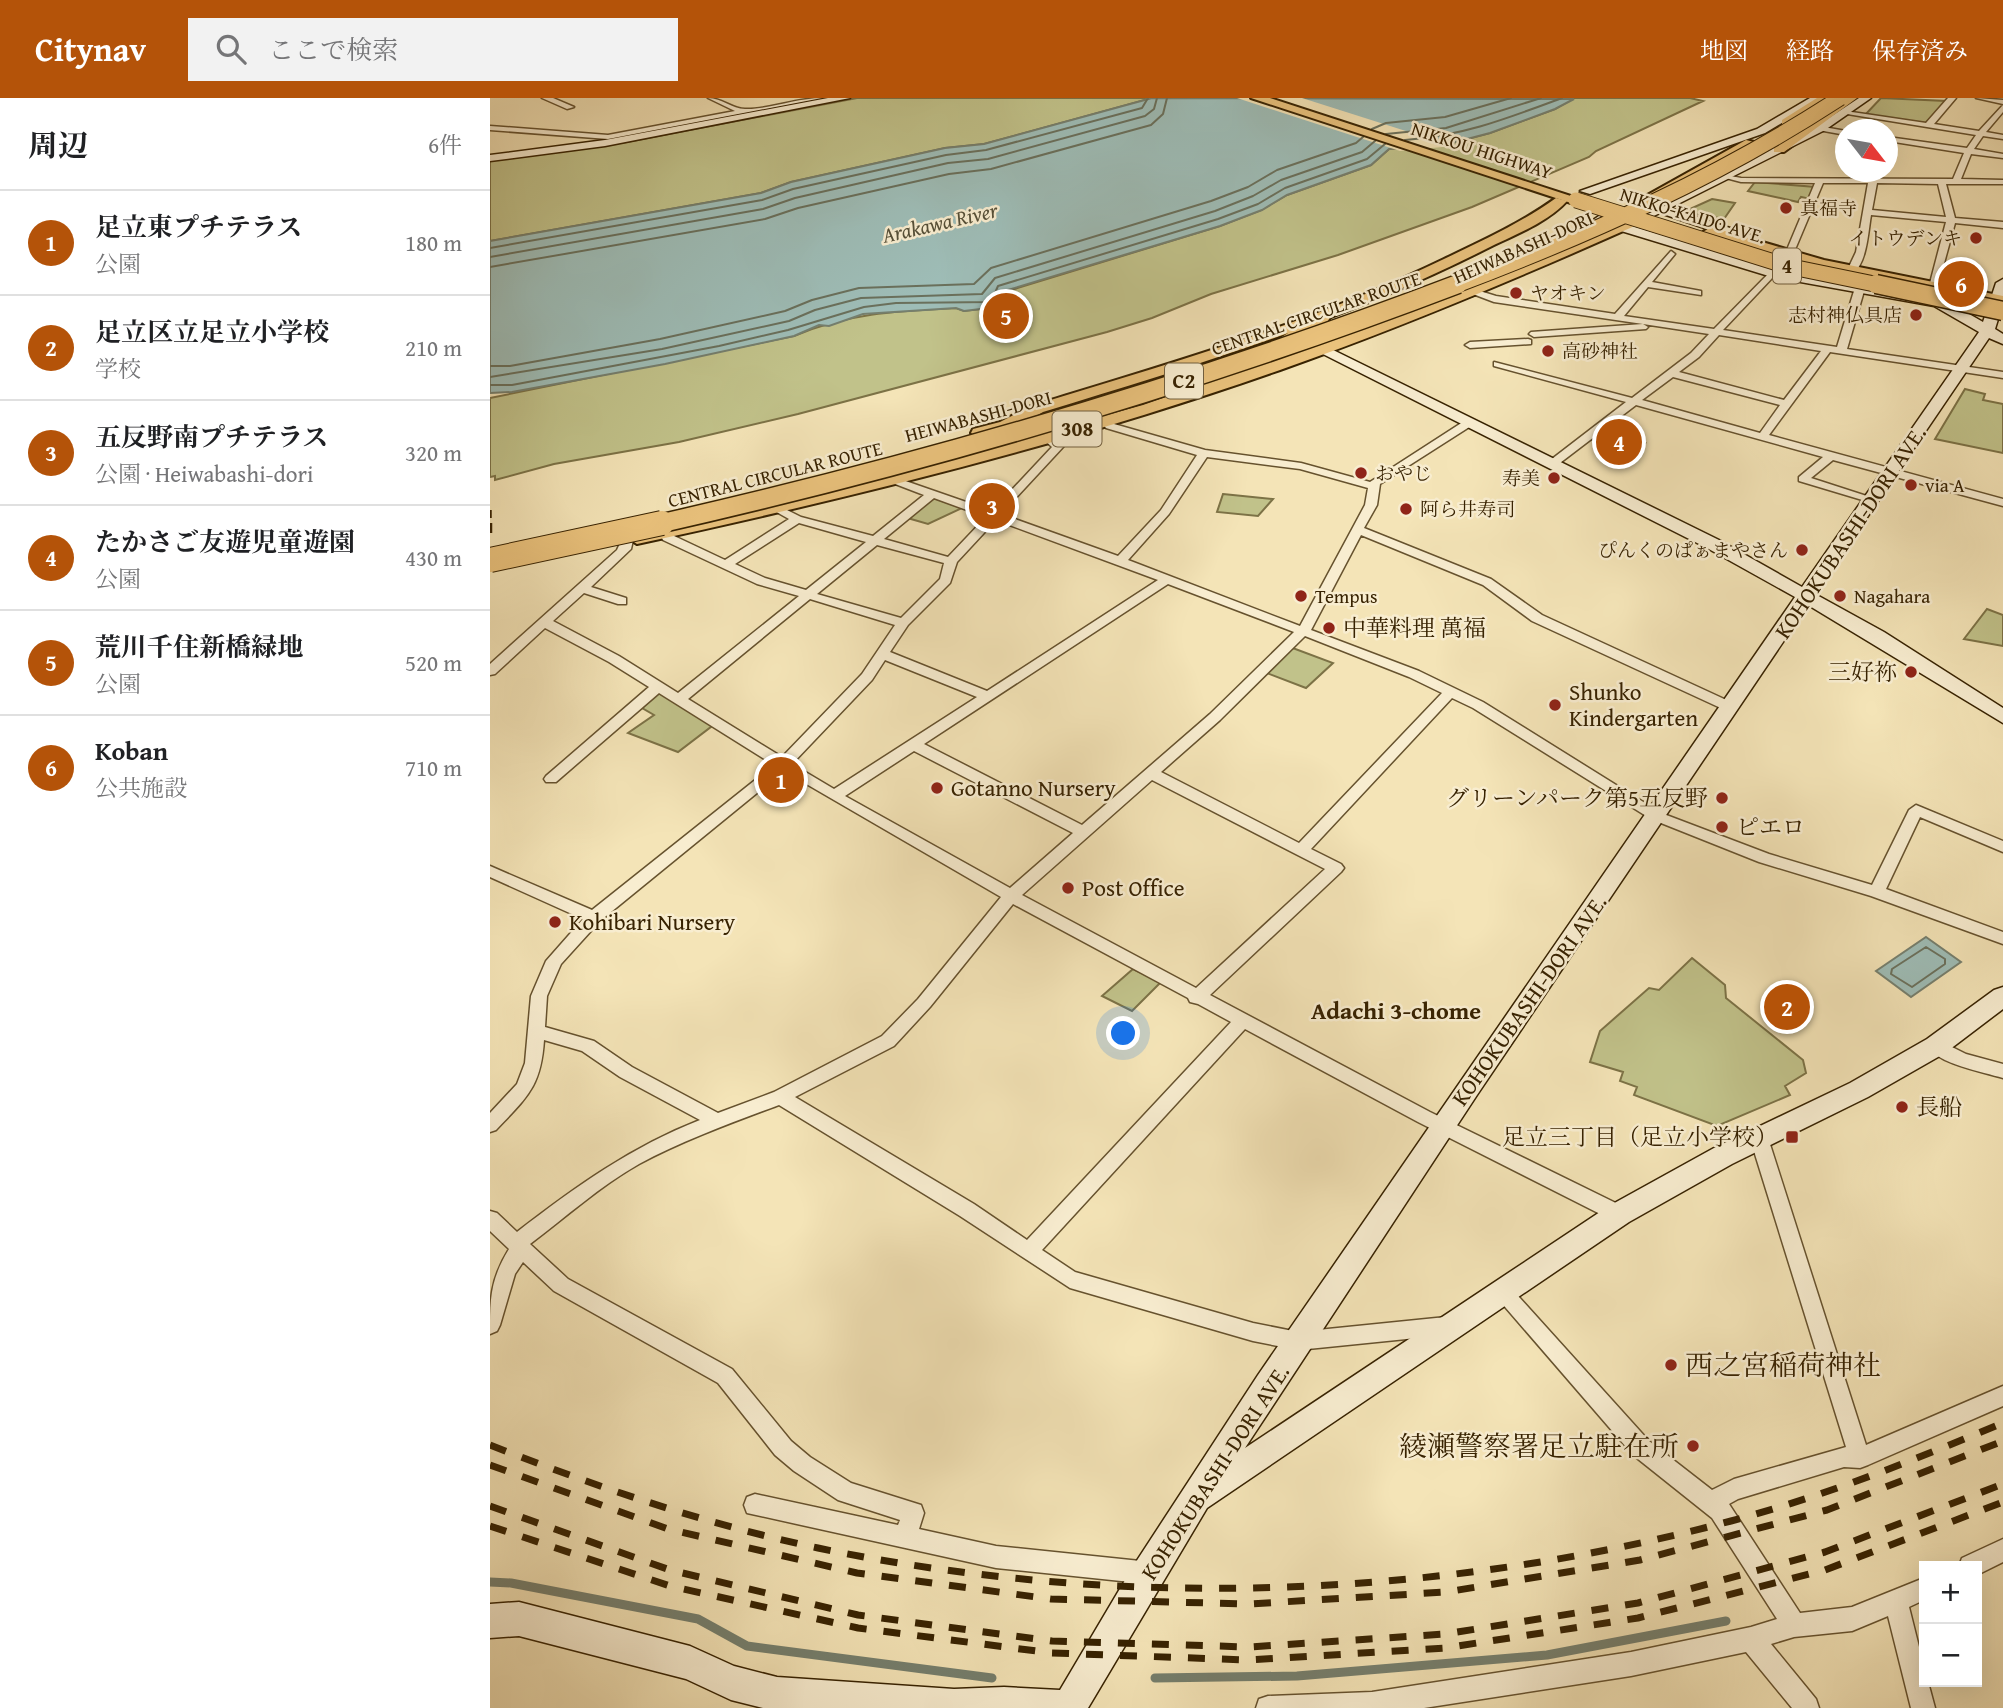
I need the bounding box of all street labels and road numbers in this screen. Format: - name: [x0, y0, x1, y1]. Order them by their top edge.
- street label: NIKKOU HIGHWAY: [1408, 114, 1557, 186]
- street label: NIKKO-KAIDO AVE.: [1617, 180, 1769, 250]
- street label: HEIWABASHI-DORI: [1448, 204, 1598, 290]
- road number: 4: [1773, 248, 1801, 284]
- street label: CENTRAL CIRCULAR ROUTE: [1207, 264, 1425, 362]
- road number: C2: [1165, 364, 1203, 398]
- street label: HEIWABASHI-DORI: [902, 383, 1055, 449]
- road number: 308: [1052, 412, 1102, 446]
- street label: KOHOKUBASHI-DORI AVE.: [1766, 418, 1933, 645]
- street label: CENTRAL CIRCULAR ROUTE: [665, 434, 886, 514]
- street label: KOHOKUBASHI-DORI AVE.: [1443, 887, 1614, 1112]
- street label: KOHOKUBASHI-DORI AVE.: [1132, 1357, 1297, 1586]

